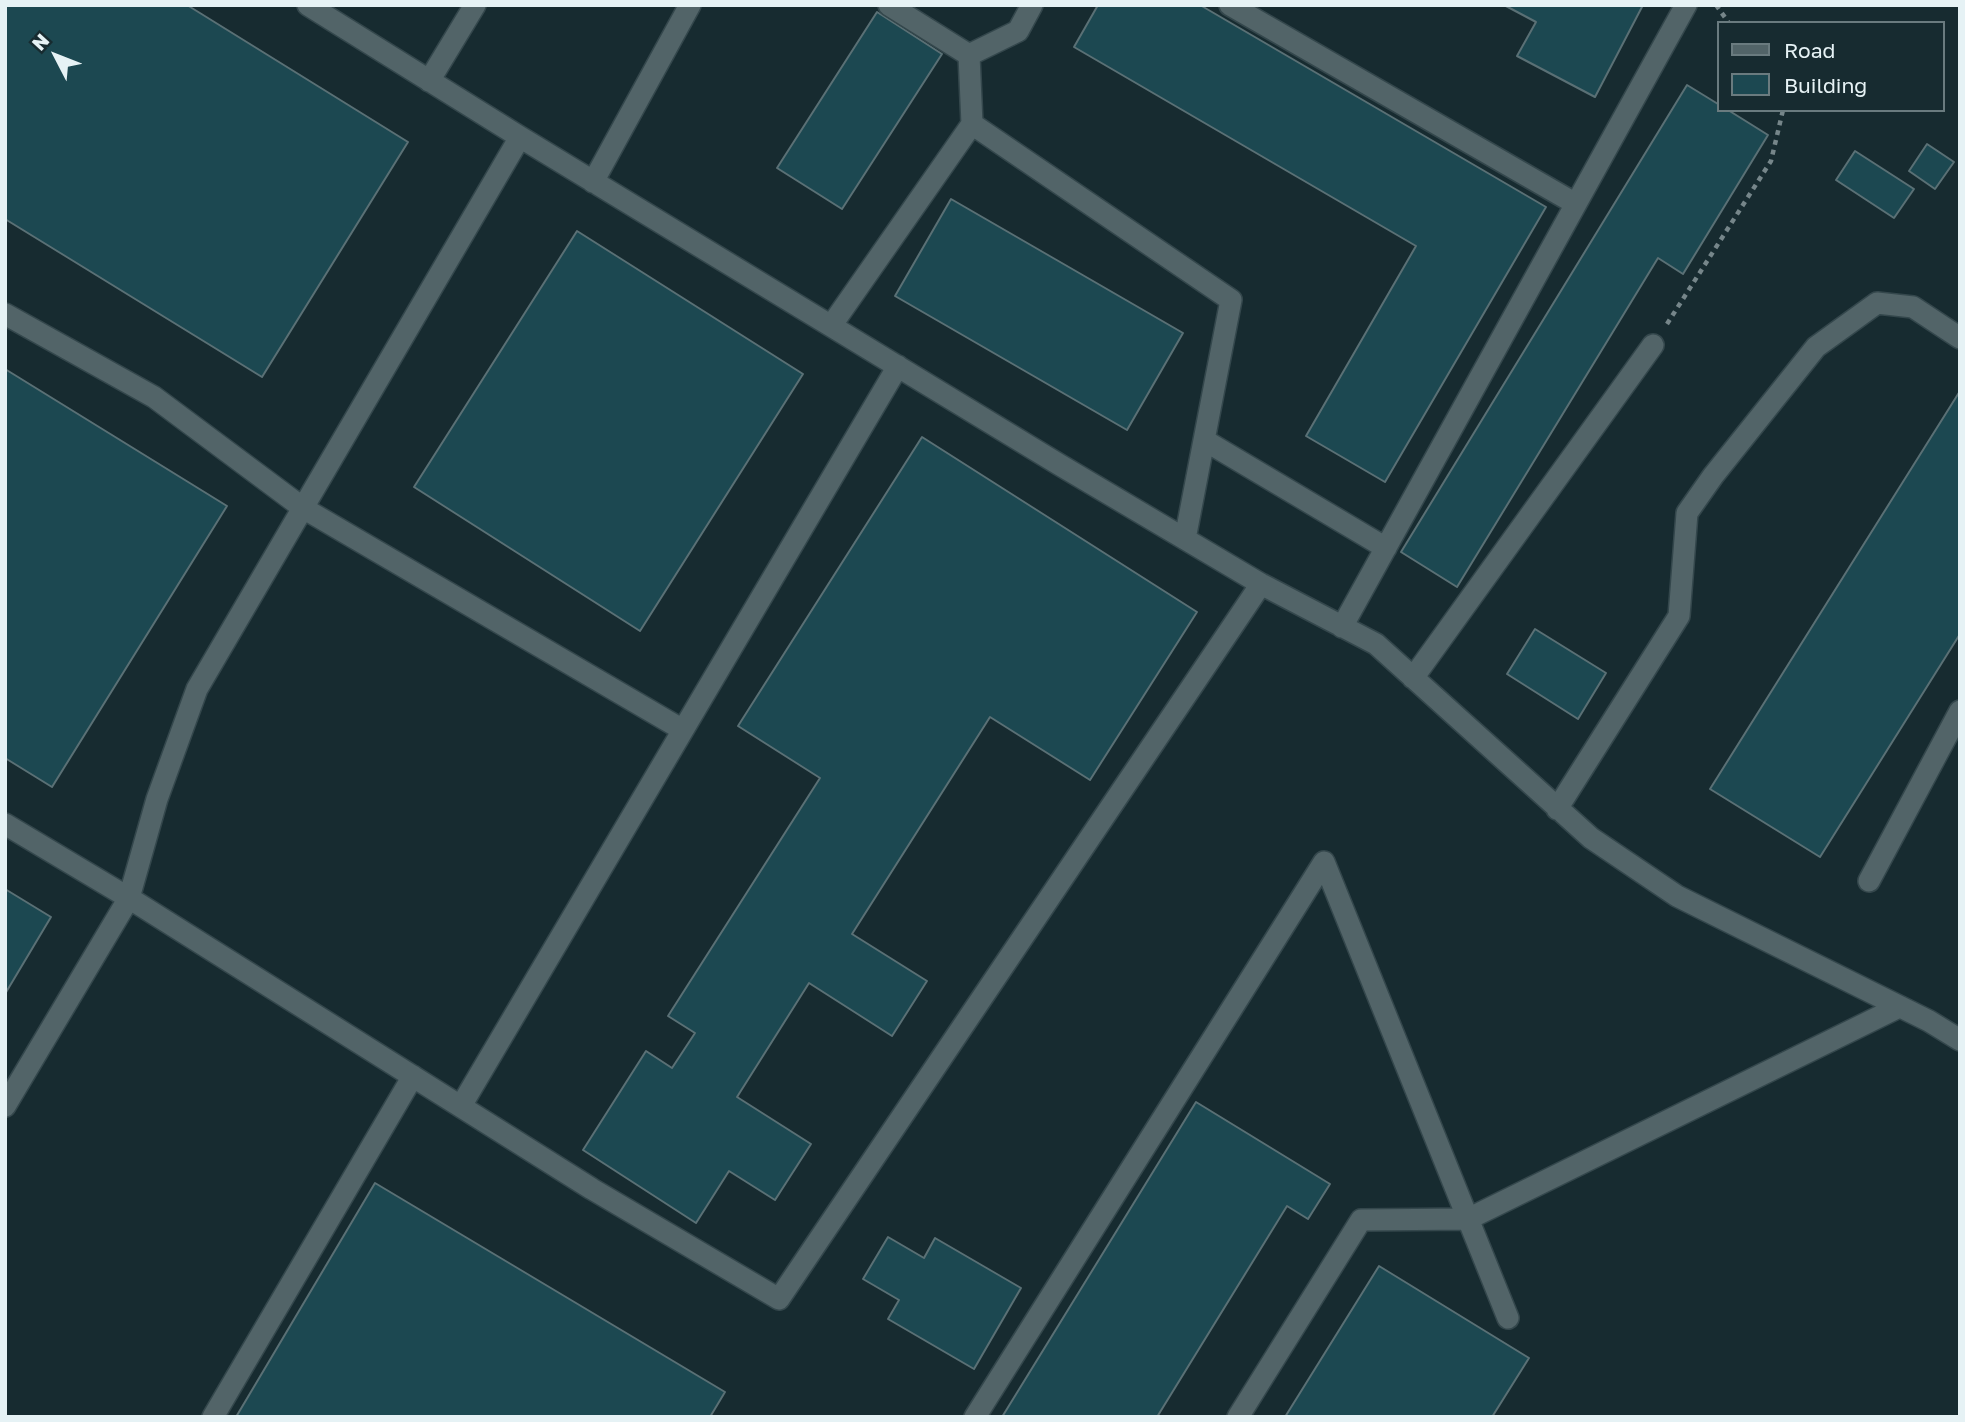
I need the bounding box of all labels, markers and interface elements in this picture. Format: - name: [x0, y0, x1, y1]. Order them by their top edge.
- north arrow: [21, 21, 91, 91]
- legend: [1716, 21, 1944, 112]
- text: N: [27, 29, 53, 55]
- text: Road: [1784, 37, 1835, 63]
- text: Building: [1784, 72, 1867, 98]

